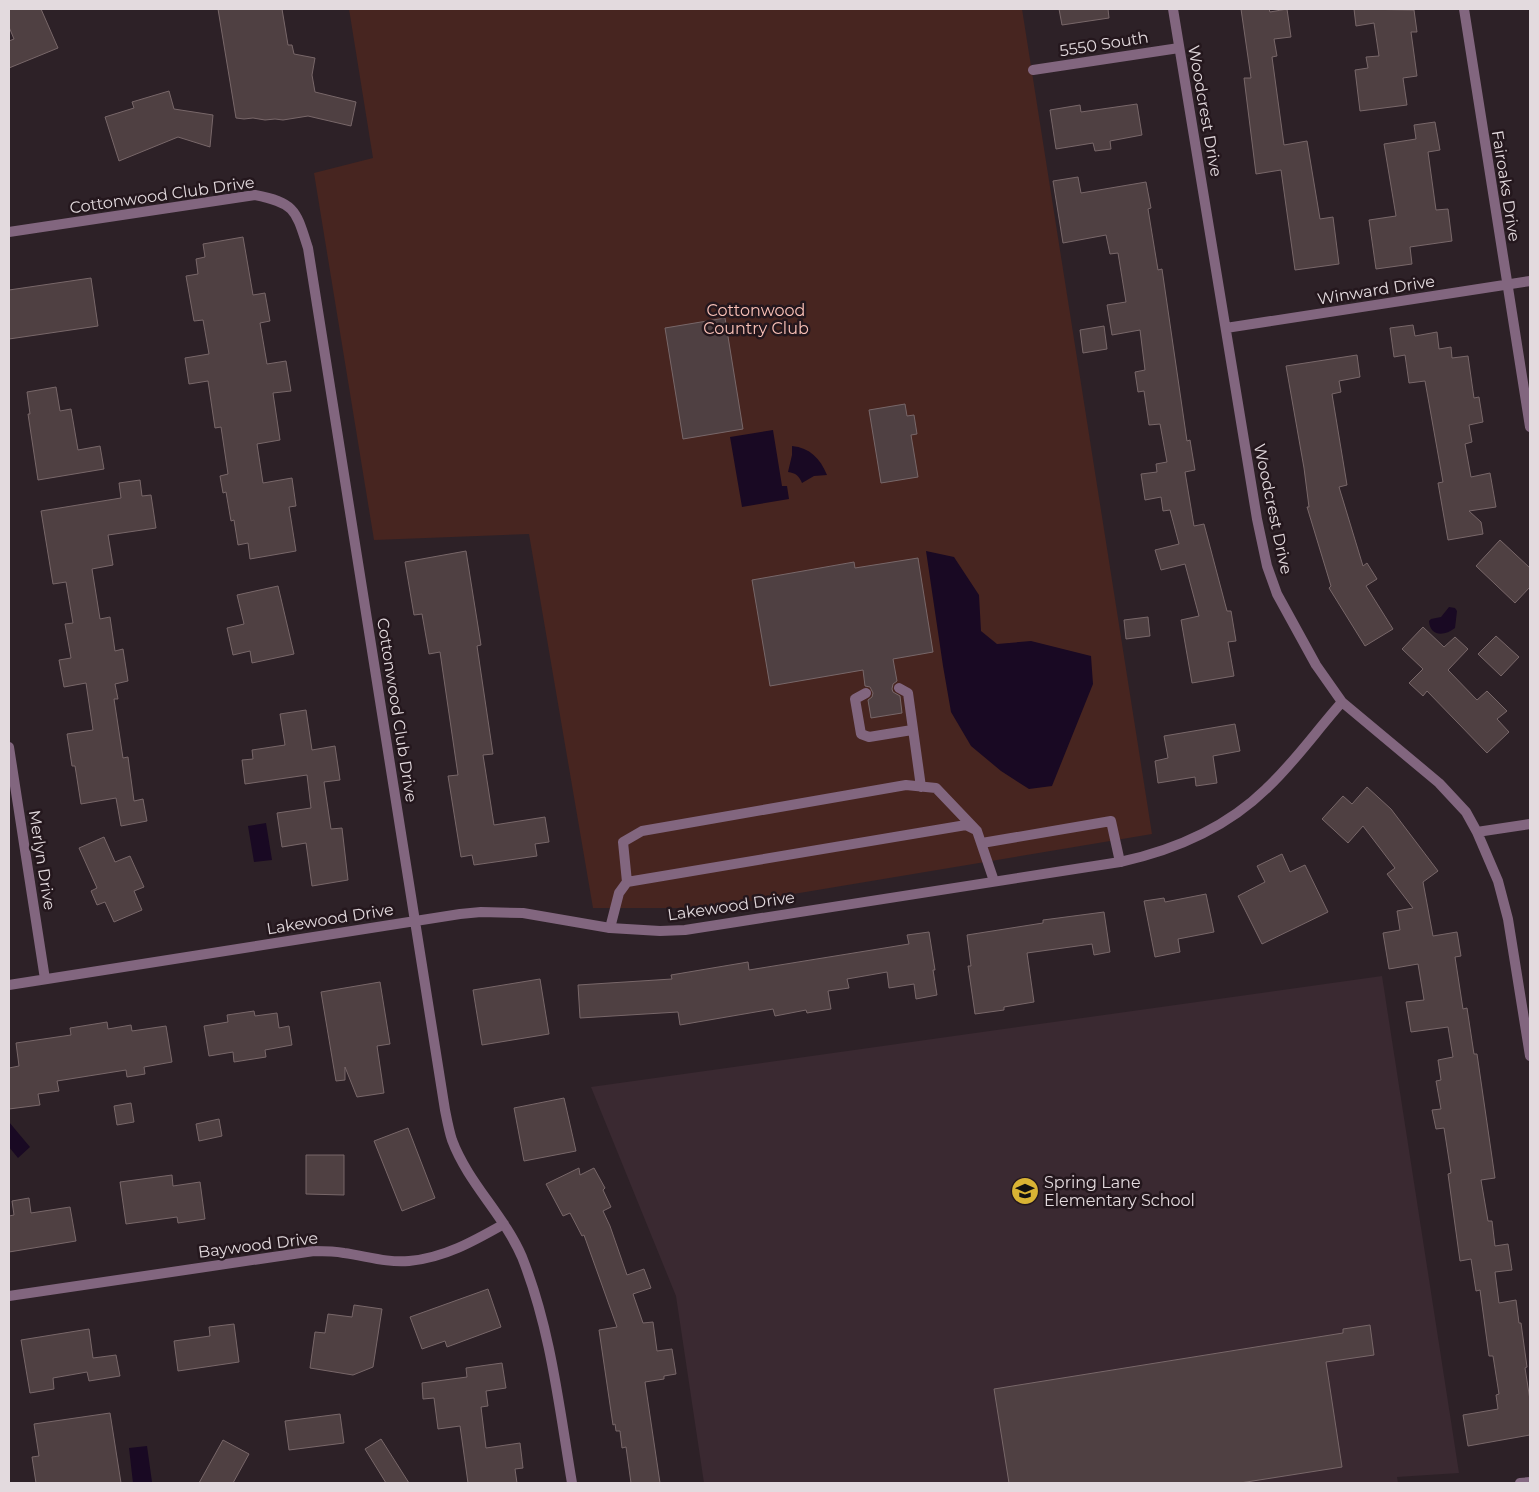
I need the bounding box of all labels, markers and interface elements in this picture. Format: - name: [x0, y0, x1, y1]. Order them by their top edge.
- street label: 5550 South: [1058, 28, 1150, 60]
- street label: Woodcrest Drive: [1184, 44, 1226, 178]
- street label: Fairoaks Drive: [1488, 129, 1524, 243]
- street label: Cottonwood Club Drive: [68, 173, 256, 217]
- street label: Winward Drive: [1316, 271, 1436, 309]
- park label: Cottonwood Country Club: [703, 301, 809, 338]
- street label: Woodcrest Drive: [1250, 442, 1296, 576]
- street label: Cottonwood Club Drive: [373, 616, 421, 804]
- street label: Merlyn Drive: [25, 809, 59, 911]
- street label: Lakewood Drive: [666, 888, 796, 924]
- street label: Lakewood Drive: [265, 900, 395, 938]
- place label: Spring Lane Elementary School: [1044, 1173, 1195, 1210]
- school or university icon: Spring Lane Elementary School: [1010, 1176, 1040, 1206]
- street label: Baywood Drive: [197, 1228, 319, 1262]

